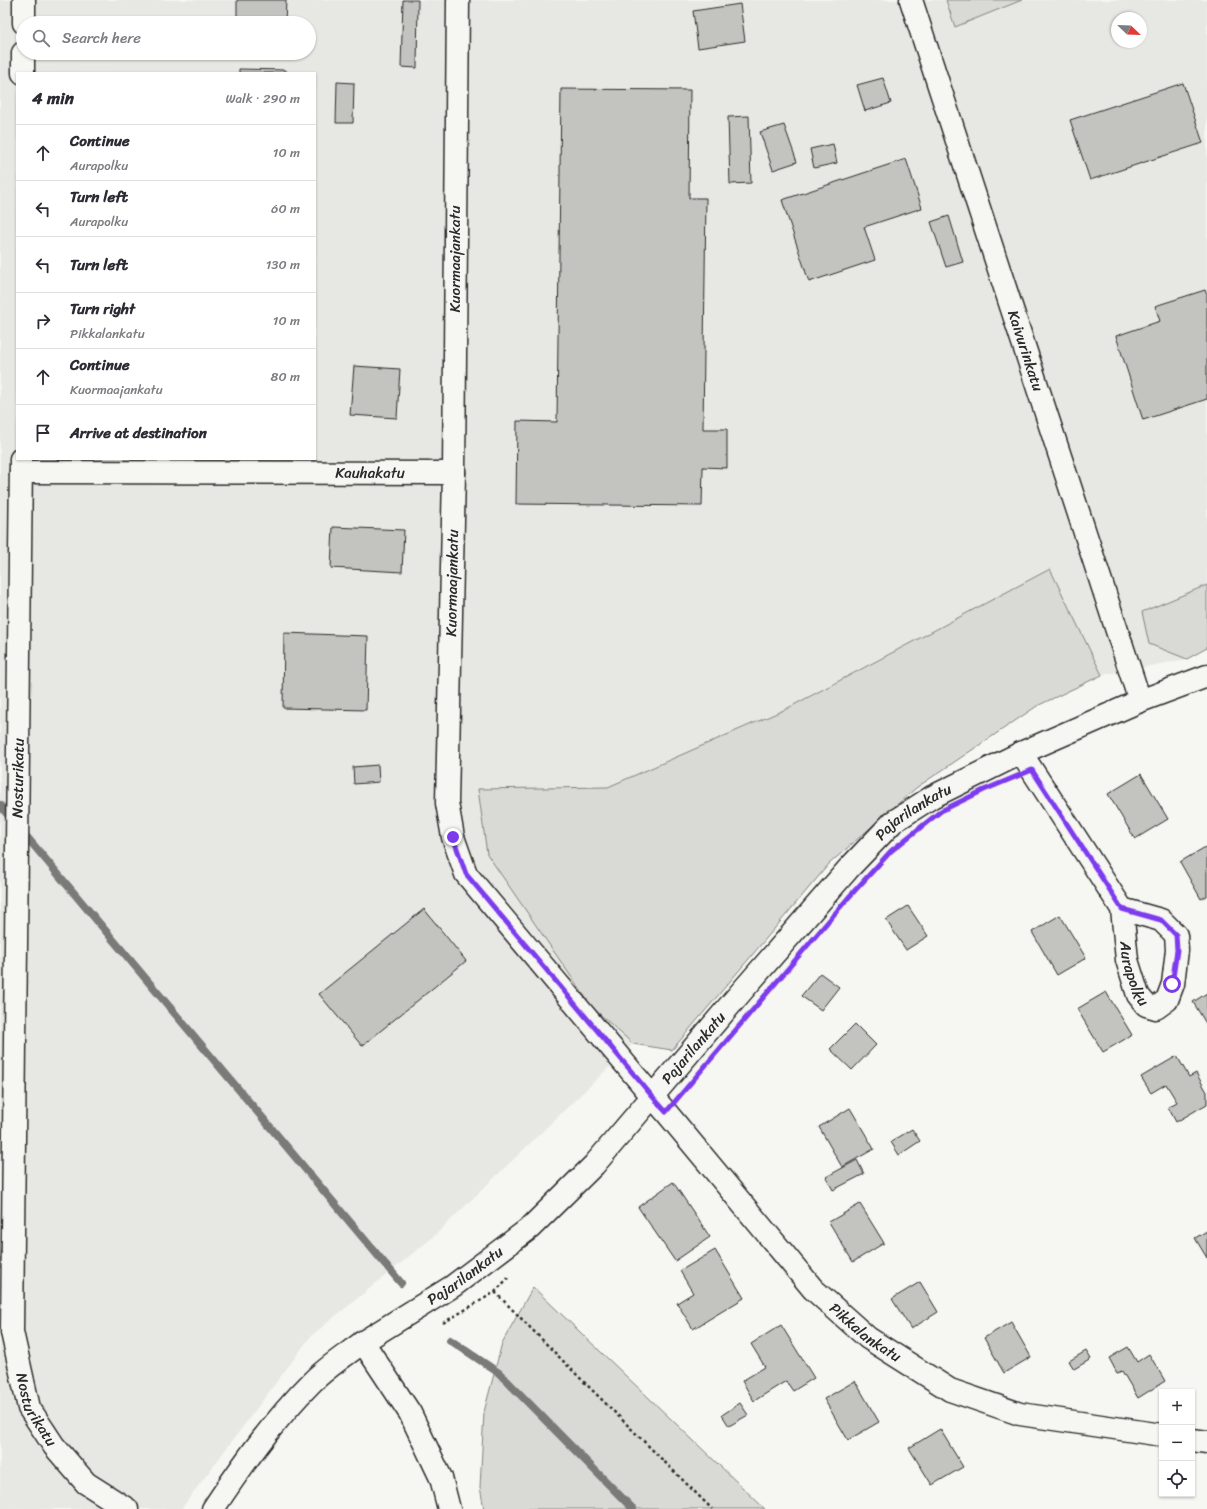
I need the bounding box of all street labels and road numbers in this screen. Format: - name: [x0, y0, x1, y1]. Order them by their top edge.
- street label: Kuormaajankatu: [442, 205, 468, 313]
- street label: Kaivurinkatu: [1000, 307, 1051, 395]
- street label: Kauhakatu: [335, 460, 405, 486]
- street label: Kuormaajankatu: [438, 529, 466, 637]
- street label: Nosturikatu: [4, 738, 32, 818]
- street label: Pajarilankatu: [868, 776, 956, 847]
- street label: Aurapolku: [1112, 939, 1156, 1012]
- street label: Pajarilankatu: [655, 1006, 732, 1090]
- street label: Pajarilankatu: [422, 1239, 509, 1312]
- street label: Pikkalankatu: [823, 1296, 907, 1369]
- street label: Nosturikatu: [8, 1370, 64, 1452]

